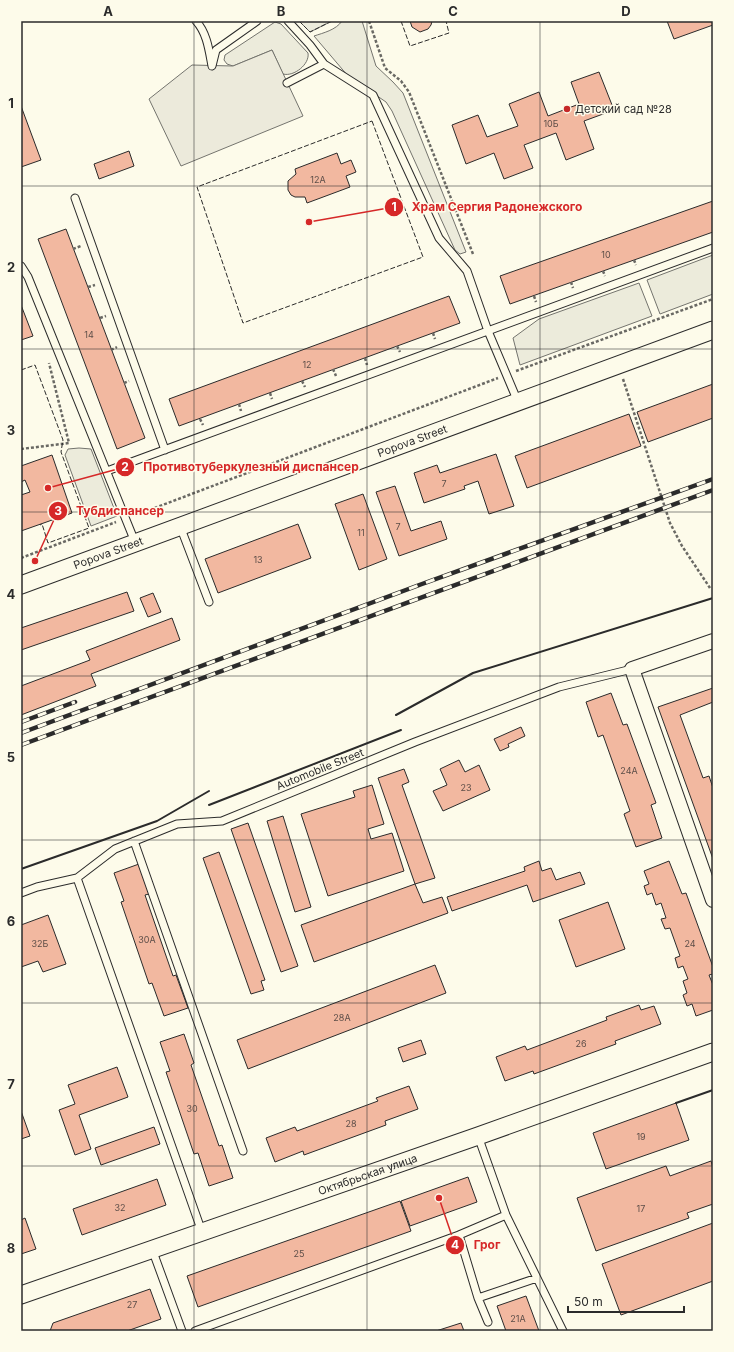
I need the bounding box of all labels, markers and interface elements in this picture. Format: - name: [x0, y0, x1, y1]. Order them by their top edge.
- text: A: [103, 3, 113, 19]
- text: B: [277, 3, 286, 19]
- text: C: [448, 3, 458, 19]
- text: D: [621, 3, 631, 19]
- text: 1: [8, 95, 14, 111]
- place label: Детский сад №28: [575, 102, 672, 116]
- marker: Детский сад №28: [562, 104, 572, 114]
- house number: 10Б: [543, 118, 559, 129]
- house number: 12А: [310, 174, 326, 185]
- callout: Храм Сергия Радонежского: [384, 195, 591, 219]
- text: 1: [391, 199, 397, 214]
- text: Храм Сергия Радонежского: [412, 199, 582, 214]
- house number: 10: [601, 249, 611, 260]
- text: 2: [7, 259, 15, 275]
- house number: 14: [84, 329, 94, 340]
- house number: 12: [302, 359, 312, 370]
- street label: Popova Street: [376, 421, 449, 460]
- text: 3: [7, 422, 15, 438]
- callout: Противотуберкулезный диспансер: [115, 455, 366, 479]
- text: 2: [121, 459, 129, 474]
- text: Противотуберкулезный диспансер: [143, 459, 359, 474]
- house number: 7: [441, 478, 447, 489]
- callout: Тубдиспансер: [48, 499, 172, 523]
- text: 3: [54, 503, 62, 518]
- text: Тубдиспансер: [76, 503, 164, 518]
- house number: 7: [395, 521, 401, 532]
- house number: 11: [357, 527, 365, 538]
- street label: Popova Street: [71, 533, 145, 572]
- house number: 13: [253, 554, 263, 565]
- text: 4: [7, 586, 16, 602]
- street label: Automobile Street: [274, 745, 366, 793]
- text: 5: [7, 749, 15, 765]
- house number: 24А: [620, 765, 638, 776]
- house number: 23: [460, 782, 472, 793]
- text: 6: [7, 913, 15, 929]
- house number: 30А: [138, 934, 156, 945]
- house number: 32Б: [32, 938, 49, 949]
- house number: 24: [684, 938, 696, 949]
- house number: 28А: [333, 1012, 351, 1023]
- house number: 26: [575, 1038, 587, 1049]
- text: 7: [7, 1076, 15, 1092]
- house number: 30: [186, 1103, 198, 1114]
- house number: 28: [345, 1118, 357, 1129]
- house number: 19: [636, 1131, 646, 1142]
- street label: Октябрьская улица: [316, 1151, 419, 1198]
- house number: 32: [114, 1202, 126, 1213]
- house number: 17: [637, 1203, 645, 1214]
- callout: Грог: [445, 1233, 508, 1257]
- text: 4: [451, 1237, 459, 1252]
- text: Грог: [474, 1237, 501, 1252]
- text: 8: [7, 1240, 15, 1256]
- house number: 25: [294, 1248, 304, 1259]
- scale bar: [568, 1288, 684, 1314]
- text: 50 m: [574, 1294, 603, 1309]
- house number: 27: [127, 1299, 137, 1310]
- house number: 21А: [510, 1313, 526, 1324]

